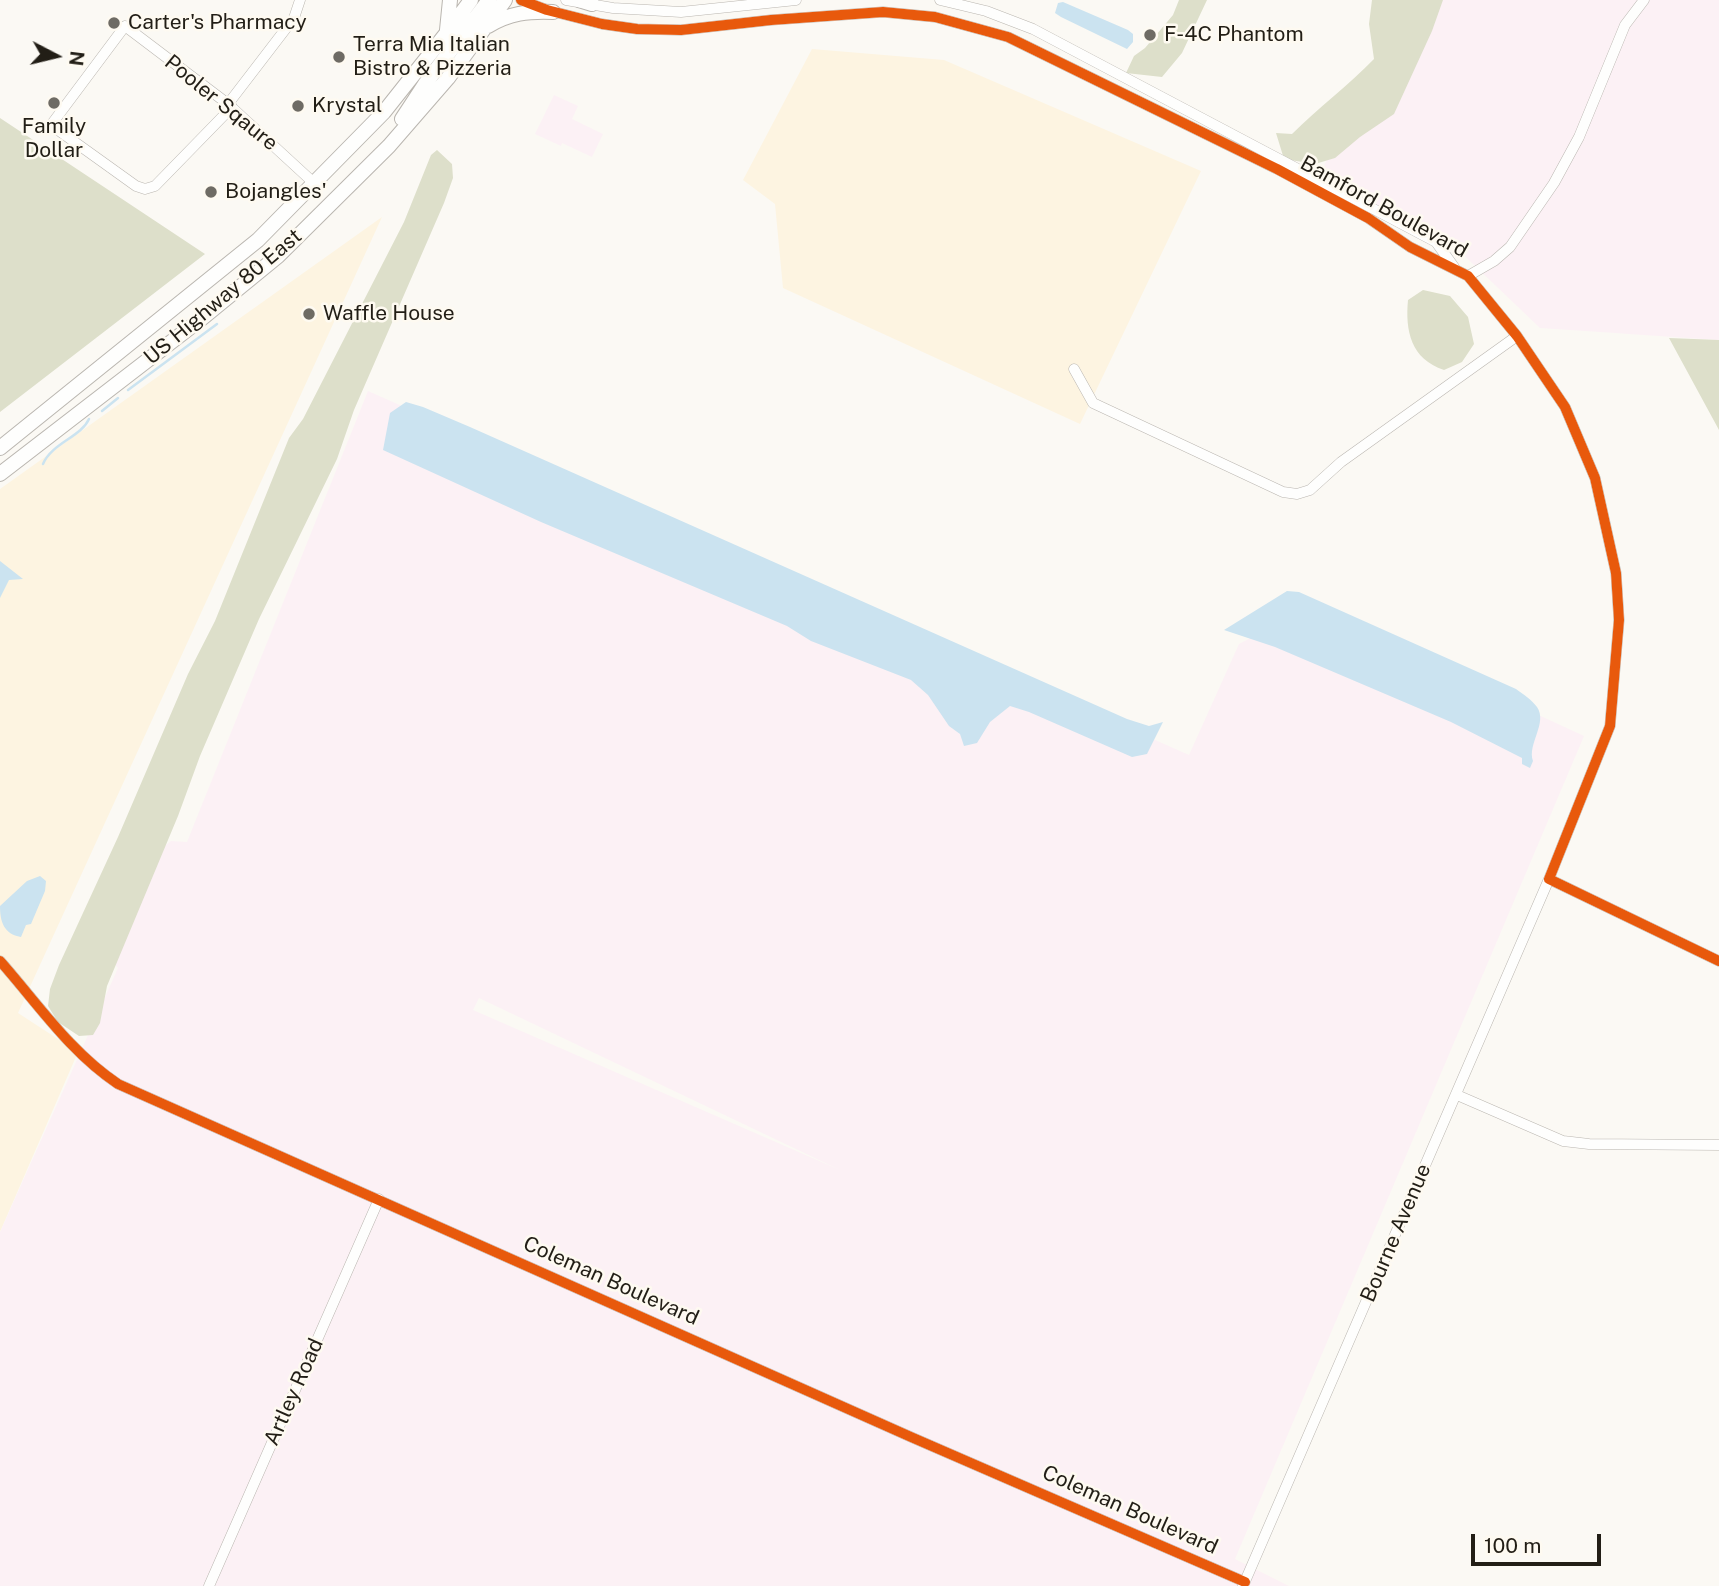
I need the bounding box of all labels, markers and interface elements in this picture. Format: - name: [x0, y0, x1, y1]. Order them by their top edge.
- place label: Carter's Pharmacy: [128, 10, 307, 36]
- marker: Carter's Pharmacy: [106, 15, 122, 31]
- north arrow: [21, 21, 91, 91]
- place label: F-4C Phantom: [1164, 22, 1304, 48]
- marker: F-4C Phantom: [1142, 27, 1158, 43]
- place label: Terra Mia Italian Bistro & Pizzeria: [353, 32, 512, 82]
- marker: Terra Mia Italian Bistro & Pizzeria: [331, 49, 347, 65]
- text: N: [65, 50, 89, 67]
- street label: Pooler Sqaure: [159, 50, 283, 156]
- place label: Krystal: [312, 93, 382, 119]
- marker: Family Dollar: [46, 95, 62, 111]
- marker: Krystal: [290, 98, 306, 114]
- place label: Family Dollar: [22, 114, 86, 164]
- street label: Bamford Boulevard: [1296, 151, 1472, 263]
- place label: Bojangles': [225, 179, 327, 205]
- marker: Bojangles': [203, 184, 219, 200]
- street label: US Highway 80 East: [139, 224, 307, 370]
- place label: Waffle House: [323, 301, 455, 327]
- marker: Waffle House: [301, 306, 317, 322]
- street label: Bourne Avenue: [1356, 1160, 1436, 1306]
- street label: Coleman Boulevard: [519, 1231, 703, 1331]
- street label: Artley Road: [259, 1335, 329, 1449]
- street label: Coleman Boulevard: [1038, 1460, 1222, 1560]
- scale bar: [1474, 1520, 1604, 1564]
- text: 100 m: [1484, 1533, 1541, 1558]

